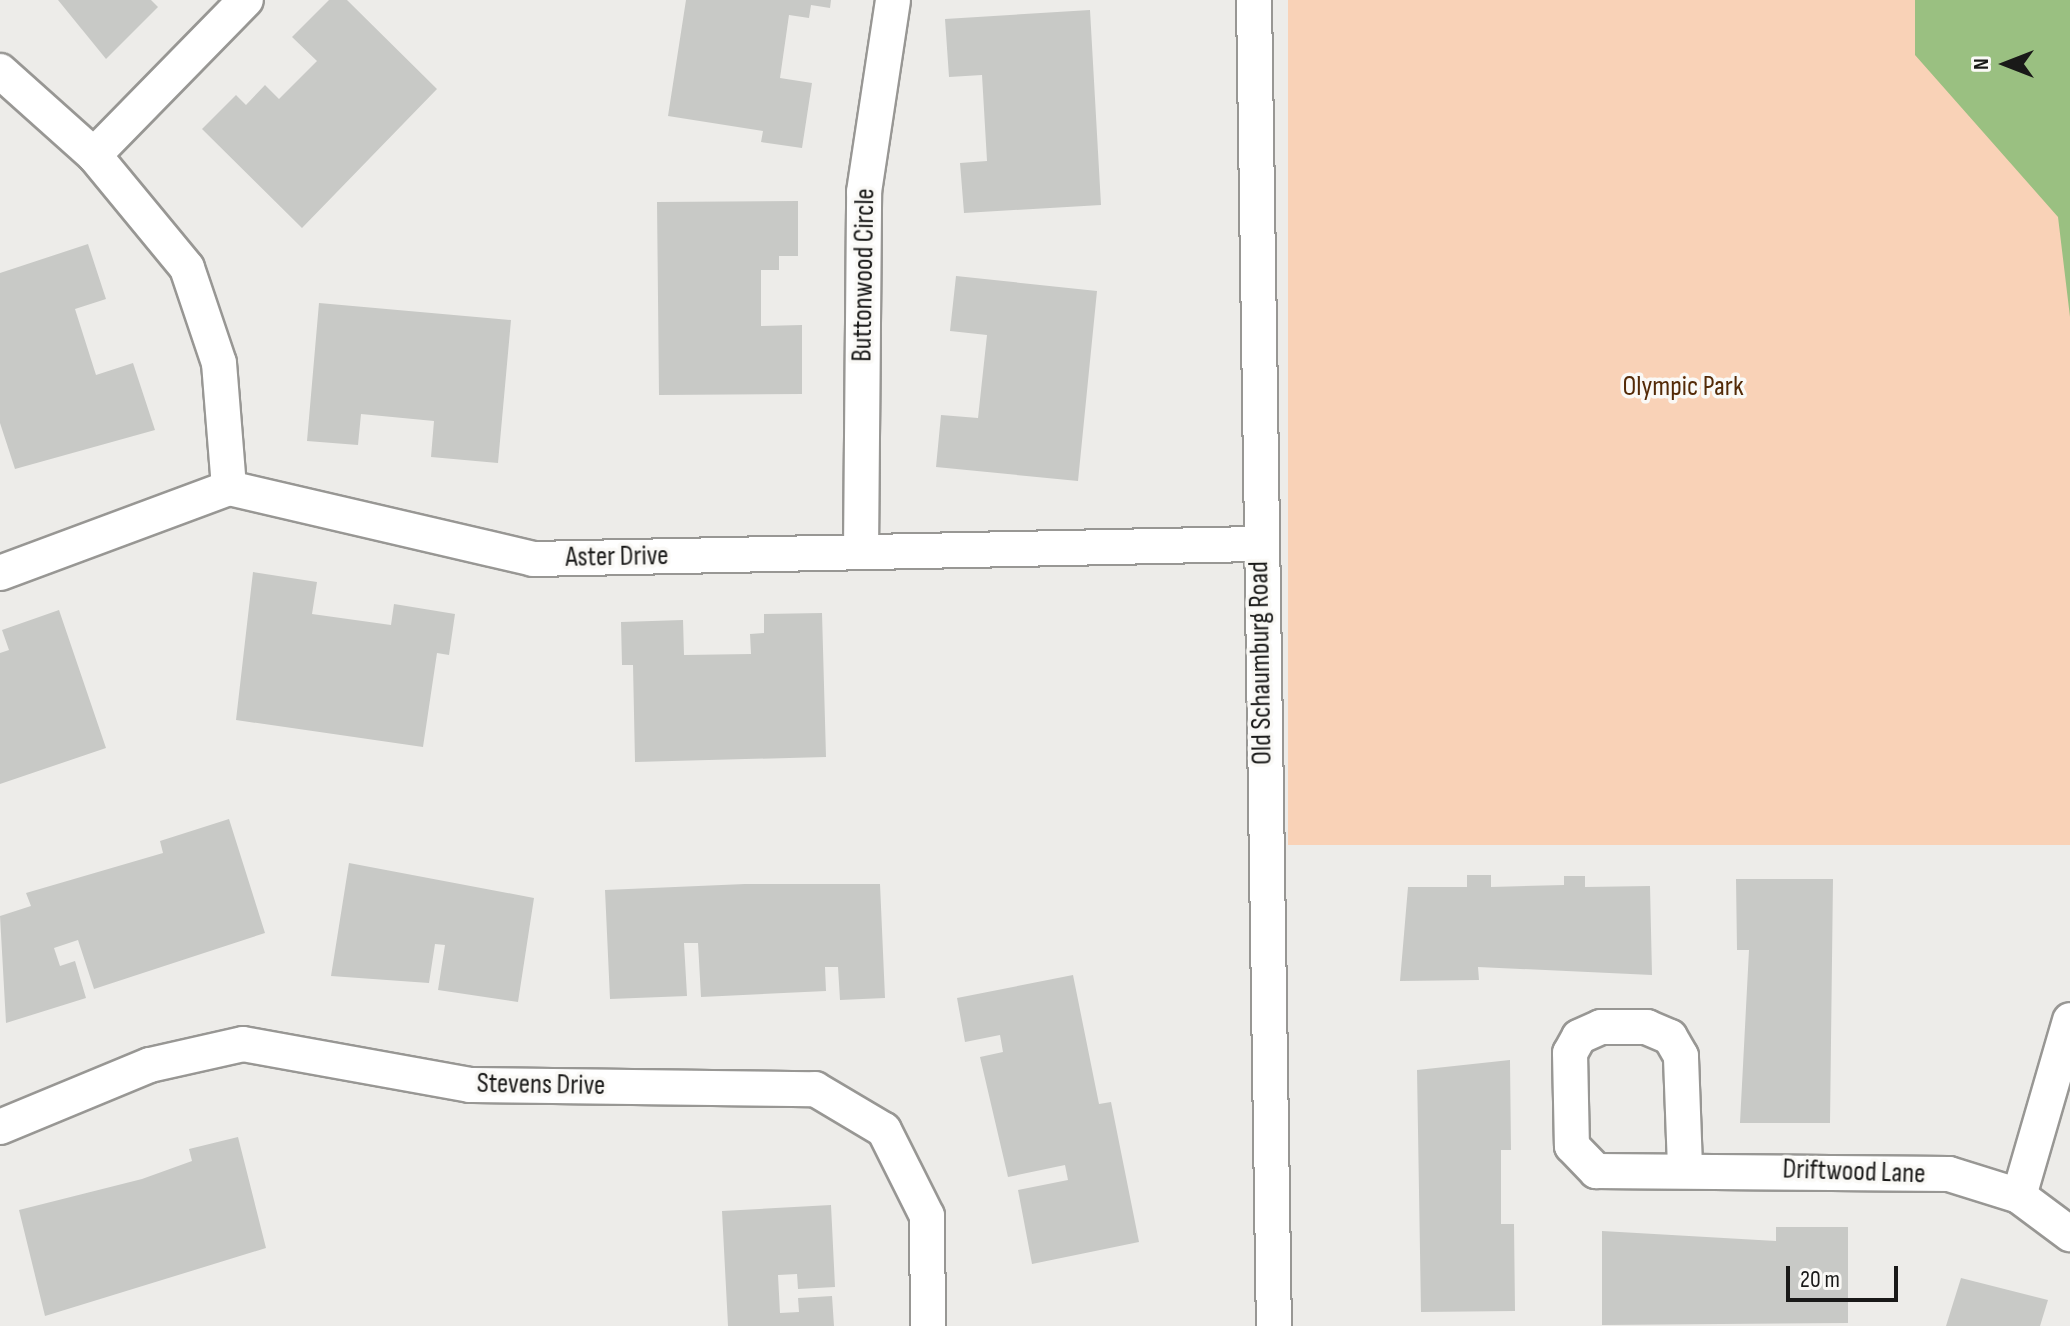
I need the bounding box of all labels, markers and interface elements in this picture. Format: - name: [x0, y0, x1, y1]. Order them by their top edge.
- north arrow: [1966, 24, 2046, 104]
- text: N: [1968, 58, 1995, 70]
- street label: Buttonwood Circle: [846, 188, 882, 362]
- park label: Olympic Park: [1622, 370, 1744, 404]
- street label: Aster Drive: [565, 539, 669, 575]
- street label: Old Schaumburg Road: [1242, 561, 1280, 765]
- street label: Stevens Drive: [476, 1067, 606, 1103]
- street label: Driftwood Lane: [1782, 1153, 1926, 1191]
- scale bar: [1790, 1250, 1902, 1300]
- text: 20 m: [1800, 1265, 1840, 1294]

